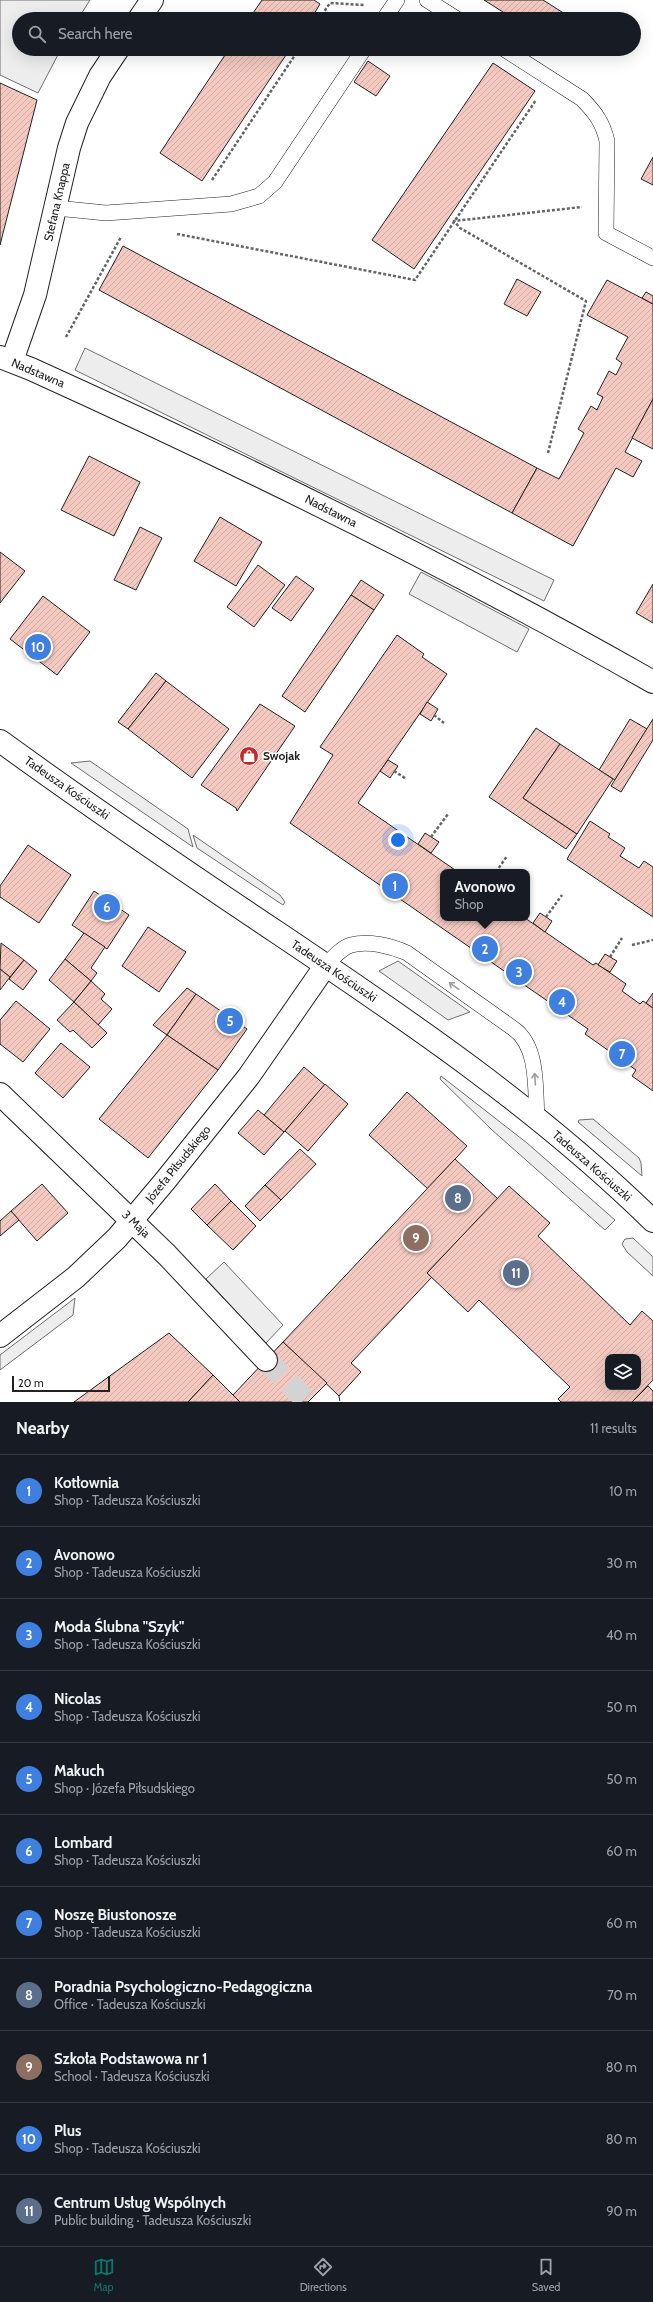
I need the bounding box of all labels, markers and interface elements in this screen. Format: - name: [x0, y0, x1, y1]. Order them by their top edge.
- search box: [12, 12, 641, 56]
- icon: search: [26, 23, 48, 45]
- text: Search here: [58, 25, 133, 43]
- street label: Stefana Knappa: [40, 161, 73, 243]
- street label: Nadstawna: [9, 355, 67, 391]
- street label: Nadstawna: [303, 491, 360, 530]
- pin: 10: [25, 632, 51, 662]
- shop icon: Swojak: [238, 745, 260, 767]
- place label: Swojak: [263, 748, 300, 763]
- street label: Tadeusza Kościuszki: [22, 753, 113, 823]
- your location: [388, 830, 408, 850]
- popup: [440, 869, 530, 921]
- pin: 1: [382, 871, 408, 901]
- text: Avonowo: [455, 878, 515, 896]
- pin: 6: [94, 892, 120, 922]
- text: Shop: [455, 896, 484, 912]
- pin: 2: [472, 934, 498, 964]
- street label: Tadeusza Kościuszki: [288, 936, 380, 1005]
- pin: 3: [506, 957, 532, 987]
- one-way arrow: [449, 982, 460, 990]
- pin: 4: [549, 987, 575, 1017]
- pin: 5: [217, 1006, 243, 1036]
- pin: 7: [609, 1039, 635, 1069]
- one-way arrow: [531, 1073, 538, 1086]
- street label: Józefa Piłsudskiego: [141, 1122, 214, 1206]
- street label: Tadeusza Kościuszki: [550, 1127, 635, 1204]
- pin: 8: [445, 1183, 471, 1213]
- street label: 3 Maja: [119, 1207, 154, 1241]
- pin: 9: [403, 1223, 429, 1253]
- pin: 11: [503, 1258, 529, 1288]
- map controls: [605, 1354, 641, 1390]
- button: layers: [605, 1354, 641, 1390]
- scale bar: [12, 1374, 110, 1393]
- text: 20 m: [18, 1376, 44, 1390]
- text: Nearby: [16, 1418, 69, 1438]
- text: 11 results: [590, 1420, 637, 1436]
- text: Kotłownia: [54, 1474, 119, 1492]
- text: 1: [27, 1483, 31, 1499]
- text: 10 m: [609, 1483, 637, 1499]
- text: Shop · Tadeusza Kościuszki: [54, 1492, 201, 1508]
- text: Avonowo: [54, 1546, 115, 1564]
- text: 2: [26, 1555, 32, 1571]
- text: 30 m: [607, 1555, 637, 1571]
- text: Shop · Tadeusza Kościuszki: [54, 1564, 201, 1580]
- text: Moda Ślubna "Szyk": [54, 1618, 184, 1636]
- text: 3: [25, 1627, 33, 1643]
- text: 40 m: [606, 1627, 637, 1643]
- text: Shop · Tadeusza Kościuszki: [54, 1636, 201, 1652]
- text: Nicolas: [54, 1690, 101, 1708]
- text: 4: [25, 1699, 33, 1715]
- text: 50 m: [607, 1699, 637, 1715]
- text: Shop · Tadeusza Kościuszki: [54, 1708, 201, 1724]
- text: Makuch: [54, 1762, 105, 1780]
- text: 5: [26, 1771, 32, 1787]
- text: 50 m: [607, 1771, 637, 1787]
- text: Shop · Józefa Piłsudskiego: [54, 1780, 195, 1796]
- text: Lombard: [54, 1834, 112, 1852]
- text: 6: [25, 1843, 33, 1859]
- text: 60 m: [606, 1843, 637, 1859]
- text: Shop · Tadeusza Kościuszki: [54, 1852, 201, 1868]
- text: Noszę Biustonosze: [54, 1906, 177, 1924]
- text: 7: [26, 1915, 32, 1931]
- text: 60 m: [606, 1915, 637, 1931]
- text: Shop · Tadeusza Kościuszki: [54, 1924, 201, 1940]
- text: Poradnia Psychologiczno-Pedagogiczna: [54, 1978, 312, 1996]
- text: 8: [25, 1987, 33, 2003]
- text: 70 m: [607, 1987, 637, 2003]
- text: Office · Tadeusza Kościuszki: [54, 1996, 205, 2012]
- text: Szkoła Podstawowa nr 1: [54, 2050, 208, 2068]
- text: 9: [25, 2059, 33, 2075]
- text: 80 m: [606, 2059, 637, 2075]
- text: School · Tadeusza Kościuszki: [54, 2068, 210, 2084]
- text: Plus: [54, 2122, 81, 2140]
- text: 10: [22, 2131, 36, 2147]
- text: 80 m: [606, 2131, 637, 2147]
- text: Shop · Tadeusza Kościuszki: [54, 2140, 201, 2156]
- text: Centrum Usług Wspólnych: [54, 2194, 226, 2212]
- text: 11: [24, 2203, 34, 2219]
- text: 90 m: [606, 2203, 637, 2219]
- text: Public building · Tadeusza Kościuszki: [54, 2212, 251, 2228]
- tab: Map: [93, 2256, 115, 2294]
- tab: Directions: [300, 2256, 347, 2294]
- tab: Saved: [532, 2256, 560, 2294]

